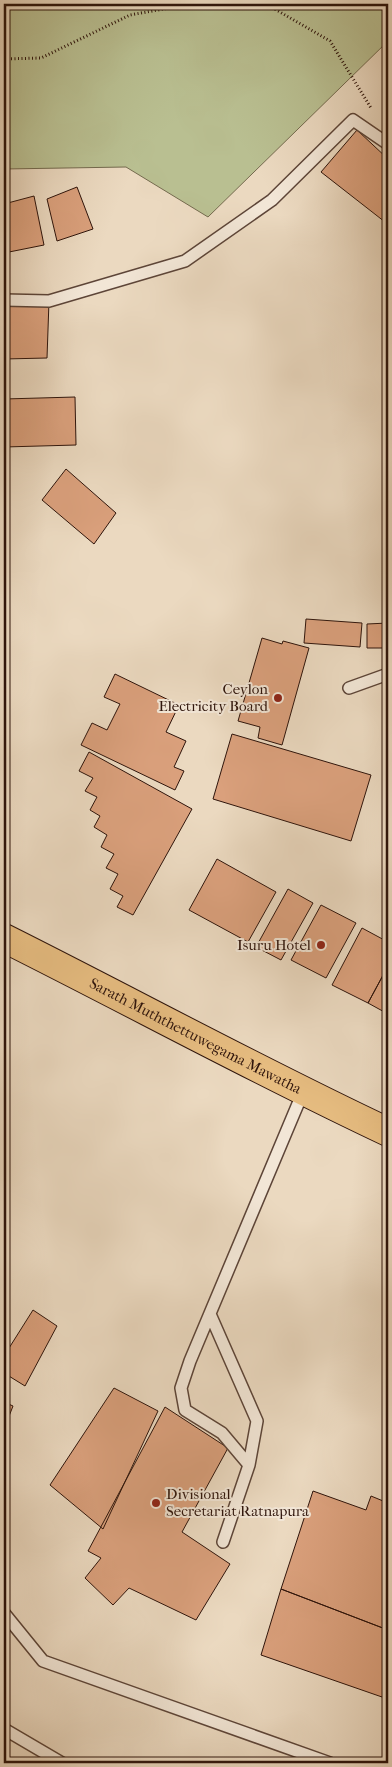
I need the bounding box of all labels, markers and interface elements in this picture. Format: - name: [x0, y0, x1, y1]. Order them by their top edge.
- place label: Ceylon Electricity Board: [159, 680, 269, 715]
- marker: Ceylon Electricity Board: [272, 692, 284, 704]
- place label: Isuru Hotel: [237, 936, 311, 954]
- marker: Isuru Hotel: [315, 939, 327, 951]
- street label: Sarath Muththettuwegama Mawatha: [86, 974, 305, 1098]
- place label: Divisional Secretariat Ratnapura: [166, 1485, 310, 1520]
- marker: Divisional Secretariat Ratnapura: [150, 1497, 162, 1509]

